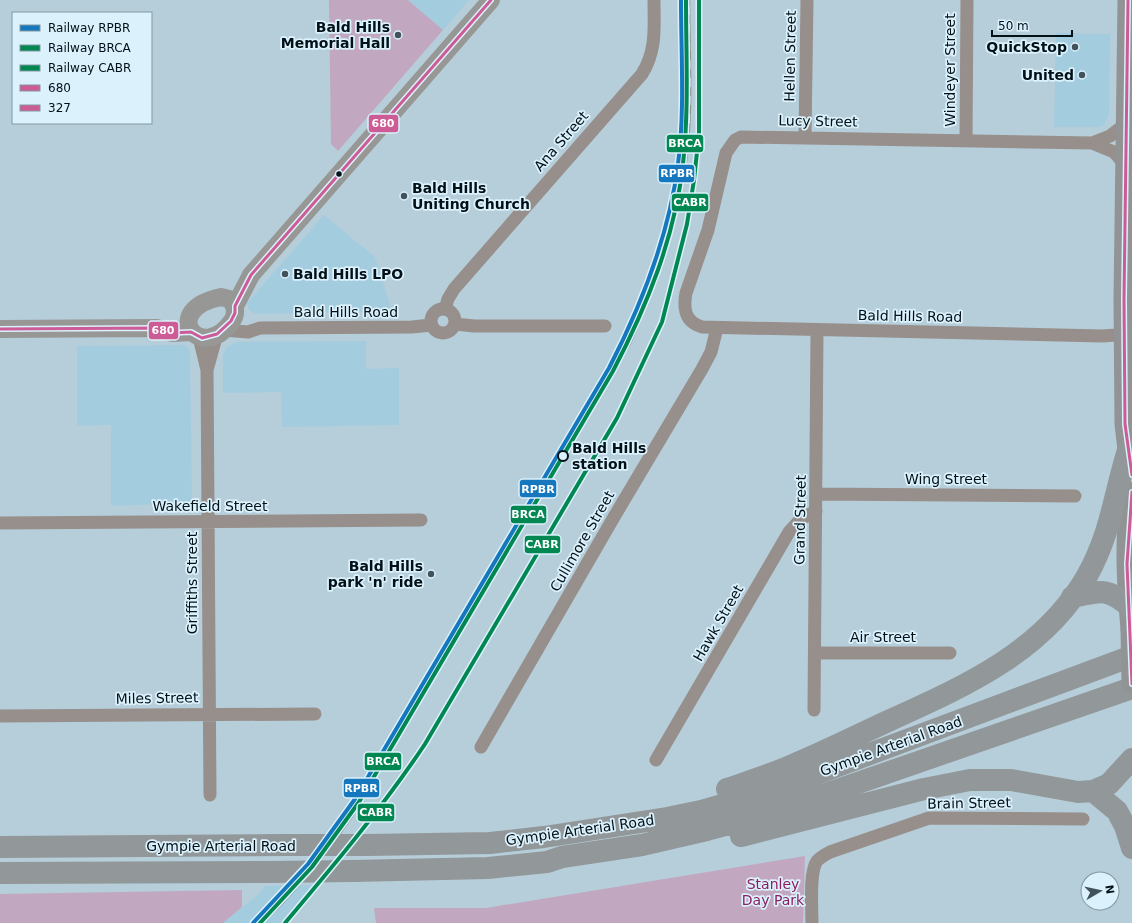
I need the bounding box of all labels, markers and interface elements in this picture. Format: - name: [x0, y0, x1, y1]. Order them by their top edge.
- street label: Hellen Street: [781, 10, 799, 102]
- legend: [12, 12, 152, 124]
- scale bar: [992, 12, 1072, 38]
- street label: Windeyer Street: [942, 13, 958, 127]
- place label: Bald Hills Memorial Hall: [281, 19, 390, 51]
- text: 50 m: [998, 19, 1029, 33]
- text: Railway RPBR: [48, 21, 130, 35]
- marker: Bald Hills Memorial Hall: [393, 30, 403, 40]
- place label: QuickStop: [986, 39, 1067, 55]
- text: Railway BRCA: [48, 41, 132, 55]
- marker: QuickStop: [1070, 42, 1080, 52]
- text: Railway CABR: [48, 61, 131, 75]
- place label: United: [1022, 67, 1074, 83]
- marker: United: [1077, 70, 1087, 80]
- text: 680: [48, 81, 71, 95]
- text: 327: [48, 101, 71, 115]
- street label: Ana Street: [531, 107, 592, 174]
- street label: Lucy Street: [778, 112, 858, 130]
- line badge: 680: [368, 114, 399, 133]
- text: 680: [372, 117, 395, 130]
- line badge: BRCA: [666, 134, 704, 153]
- text: BRCA: [668, 137, 702, 150]
- line badge: RPBR: [658, 164, 695, 183]
- text: RPBR: [660, 167, 694, 180]
- unlabelled marker: [334, 169, 344, 179]
- place label: Bald Hills Uniting Church: [412, 180, 530, 212]
- marker: Bald Hills Uniting Church: [399, 191, 409, 201]
- line badge: CABR: [671, 193, 709, 212]
- text: CABR: [673, 196, 707, 209]
- place label: Bald Hills LPO: [293, 266, 403, 282]
- marker: Bald Hills LPO: [280, 269, 290, 279]
- street label: Bald Hills Road: [294, 304, 398, 320]
- street label: Bald Hills Road: [858, 307, 962, 325]
- line badge: 680: [148, 321, 179, 340]
- text: 680: [152, 324, 175, 337]
- place label: Bald Hills station: [572, 440, 646, 472]
- marker: Bald Hills station: [557, 450, 569, 462]
- street label: Wing Street: [905, 471, 988, 487]
- street label: Grand Street: [791, 474, 809, 565]
- line badge: RPBR: [519, 479, 557, 498]
- text: RPBR: [521, 483, 555, 496]
- street label: Cullimore Street: [547, 487, 618, 594]
- street label: Wakefield Street: [153, 498, 268, 514]
- line badge: BRCA: [510, 505, 547, 524]
- text: BRCA: [511, 508, 545, 521]
- street label: Griffiths Street: [184, 531, 200, 634]
- line badge: CABR: [524, 535, 561, 554]
- text: CABR: [525, 538, 559, 551]
- place label: Bald Hills park 'n' ride: [328, 558, 423, 590]
- marker: Bald Hills park 'n' ride: [426, 569, 436, 579]
- street label: Hawk Street: [690, 581, 747, 664]
- street label: Air Street: [850, 629, 917, 645]
- street label: Miles Street: [115, 689, 199, 707]
- street label: Gympie Arterial Road: [818, 713, 964, 779]
- line badge: BRCA: [364, 752, 402, 771]
- text: BRCA: [366, 755, 400, 768]
- line badge: RPBR: [343, 778, 380, 798]
- text: RPBR: [344, 782, 378, 795]
- street label: Brain Street: [927, 794, 1011, 812]
- line badge: CABR: [357, 803, 395, 822]
- text: CABR: [359, 806, 393, 819]
- street label: Gympie Arterial Road: [505, 812, 655, 848]
- street label: Gympie Arterial Road: [146, 838, 296, 854]
- north arrow: [1080, 871, 1120, 911]
- park label: Stanley Day Park: [742, 876, 805, 908]
- text: N: [1102, 884, 1117, 895]

